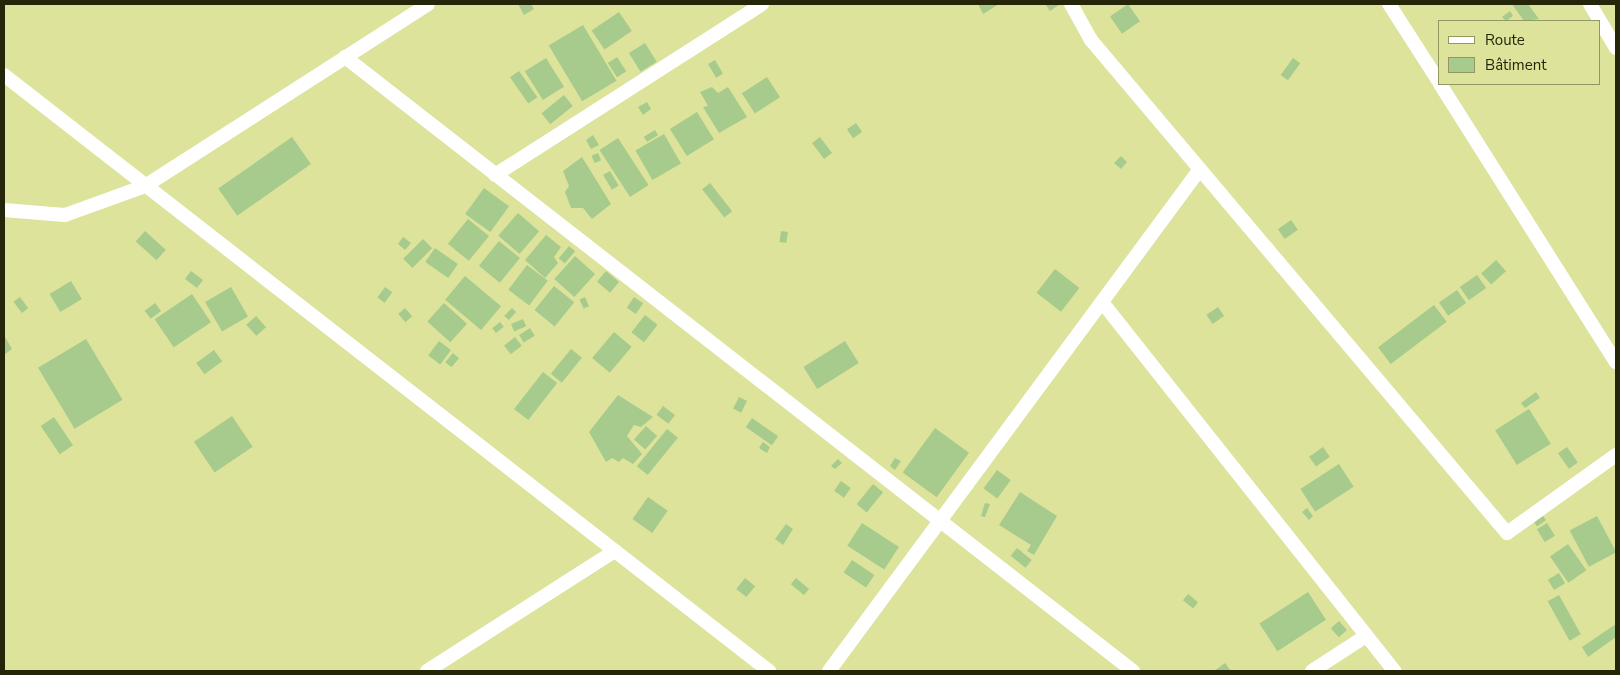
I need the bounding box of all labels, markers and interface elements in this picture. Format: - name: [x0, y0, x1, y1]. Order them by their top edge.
- legend: [1438, 20, 1600, 85]
- text: Route: [1485, 30, 1525, 50]
- text: Bâtiment: [1485, 55, 1546, 75]

